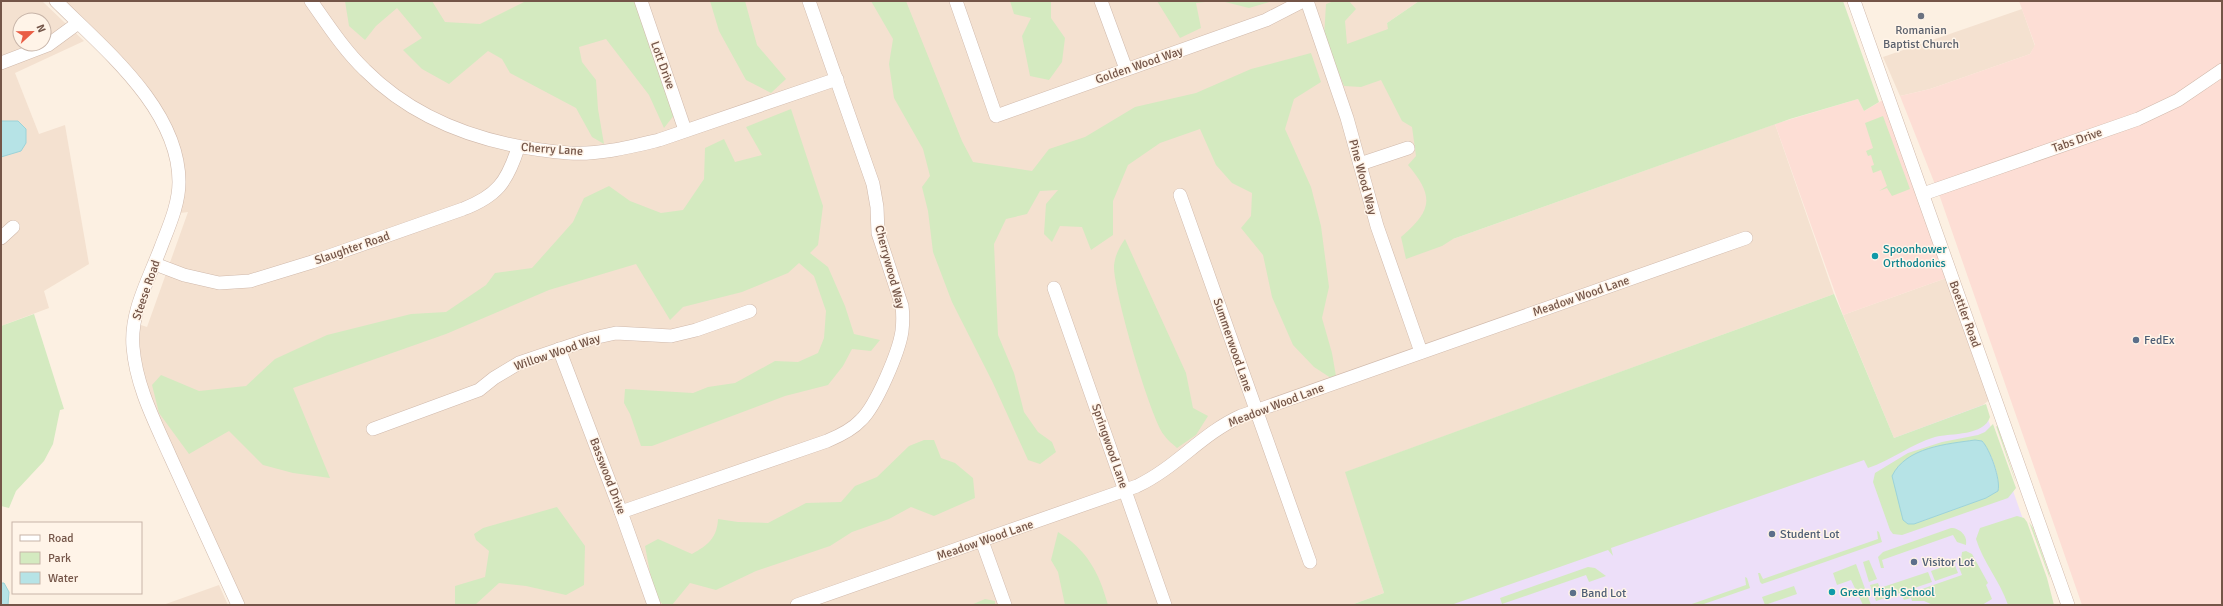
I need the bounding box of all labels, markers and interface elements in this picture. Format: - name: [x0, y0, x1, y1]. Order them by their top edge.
- marker: Romanian Baptist Church: [1916, 11, 1926, 21]
- north arrow: [12, 12, 52, 52]
- text: N: [33, 22, 48, 34]
- place label: Romanian Baptist Church: [1883, 23, 1959, 52]
- street label: Lott Drive: [647, 39, 678, 91]
- street label: Golden Wood Way: [1093, 43, 1185, 87]
- street label: Tabs Drive: [2050, 125, 2104, 156]
- street label: Pine Wood Way: [1345, 138, 1380, 217]
- street label: Cherry Lane: [521, 140, 583, 159]
- street label: Cherrywood Way: [871, 224, 908, 311]
- street label: Slaughter Road: [313, 229, 392, 268]
- place label: Spoonhower Orthodonics: [1883, 242, 1947, 271]
- marker: Spoonhower Orthodonics: [1870, 251, 1880, 261]
- street label: Steese Road: [129, 258, 164, 322]
- street label: Meadow Wood Lane: [1531, 273, 1632, 320]
- street label: Boettler Road: [1946, 279, 1984, 350]
- street label: Summerwood Lane: [1210, 296, 1256, 394]
- street label: Willow Wood Way: [512, 331, 603, 374]
- place label: FedEx: [2144, 333, 2175, 348]
- marker: FedEx: [2131, 335, 2141, 345]
- street label: Meadow Wood Lane: [1226, 380, 1326, 431]
- street label: Springwood Lane: [1088, 402, 1131, 490]
- street label: Basswood Drive: [586, 436, 629, 517]
- street label: Meadow Wood Lane: [935, 517, 1036, 564]
- legend: [12, 522, 142, 594]
- place label: Student Lot: [1780, 527, 1839, 542]
- marker: Student Lot: [1767, 529, 1777, 539]
- text: Road: [48, 531, 74, 546]
- text: Park: [48, 551, 71, 566]
- place label: Visitor Lot: [1922, 555, 1974, 570]
- marker: Visitor Lot: [1909, 557, 1919, 567]
- text: Water: [48, 571, 79, 586]
- place label: Green High School: [1840, 585, 1935, 600]
- place label: Band Lot: [1581, 586, 1626, 601]
- marker: Green High School: [1827, 587, 1837, 597]
- marker: Band Lot: [1568, 588, 1578, 598]

